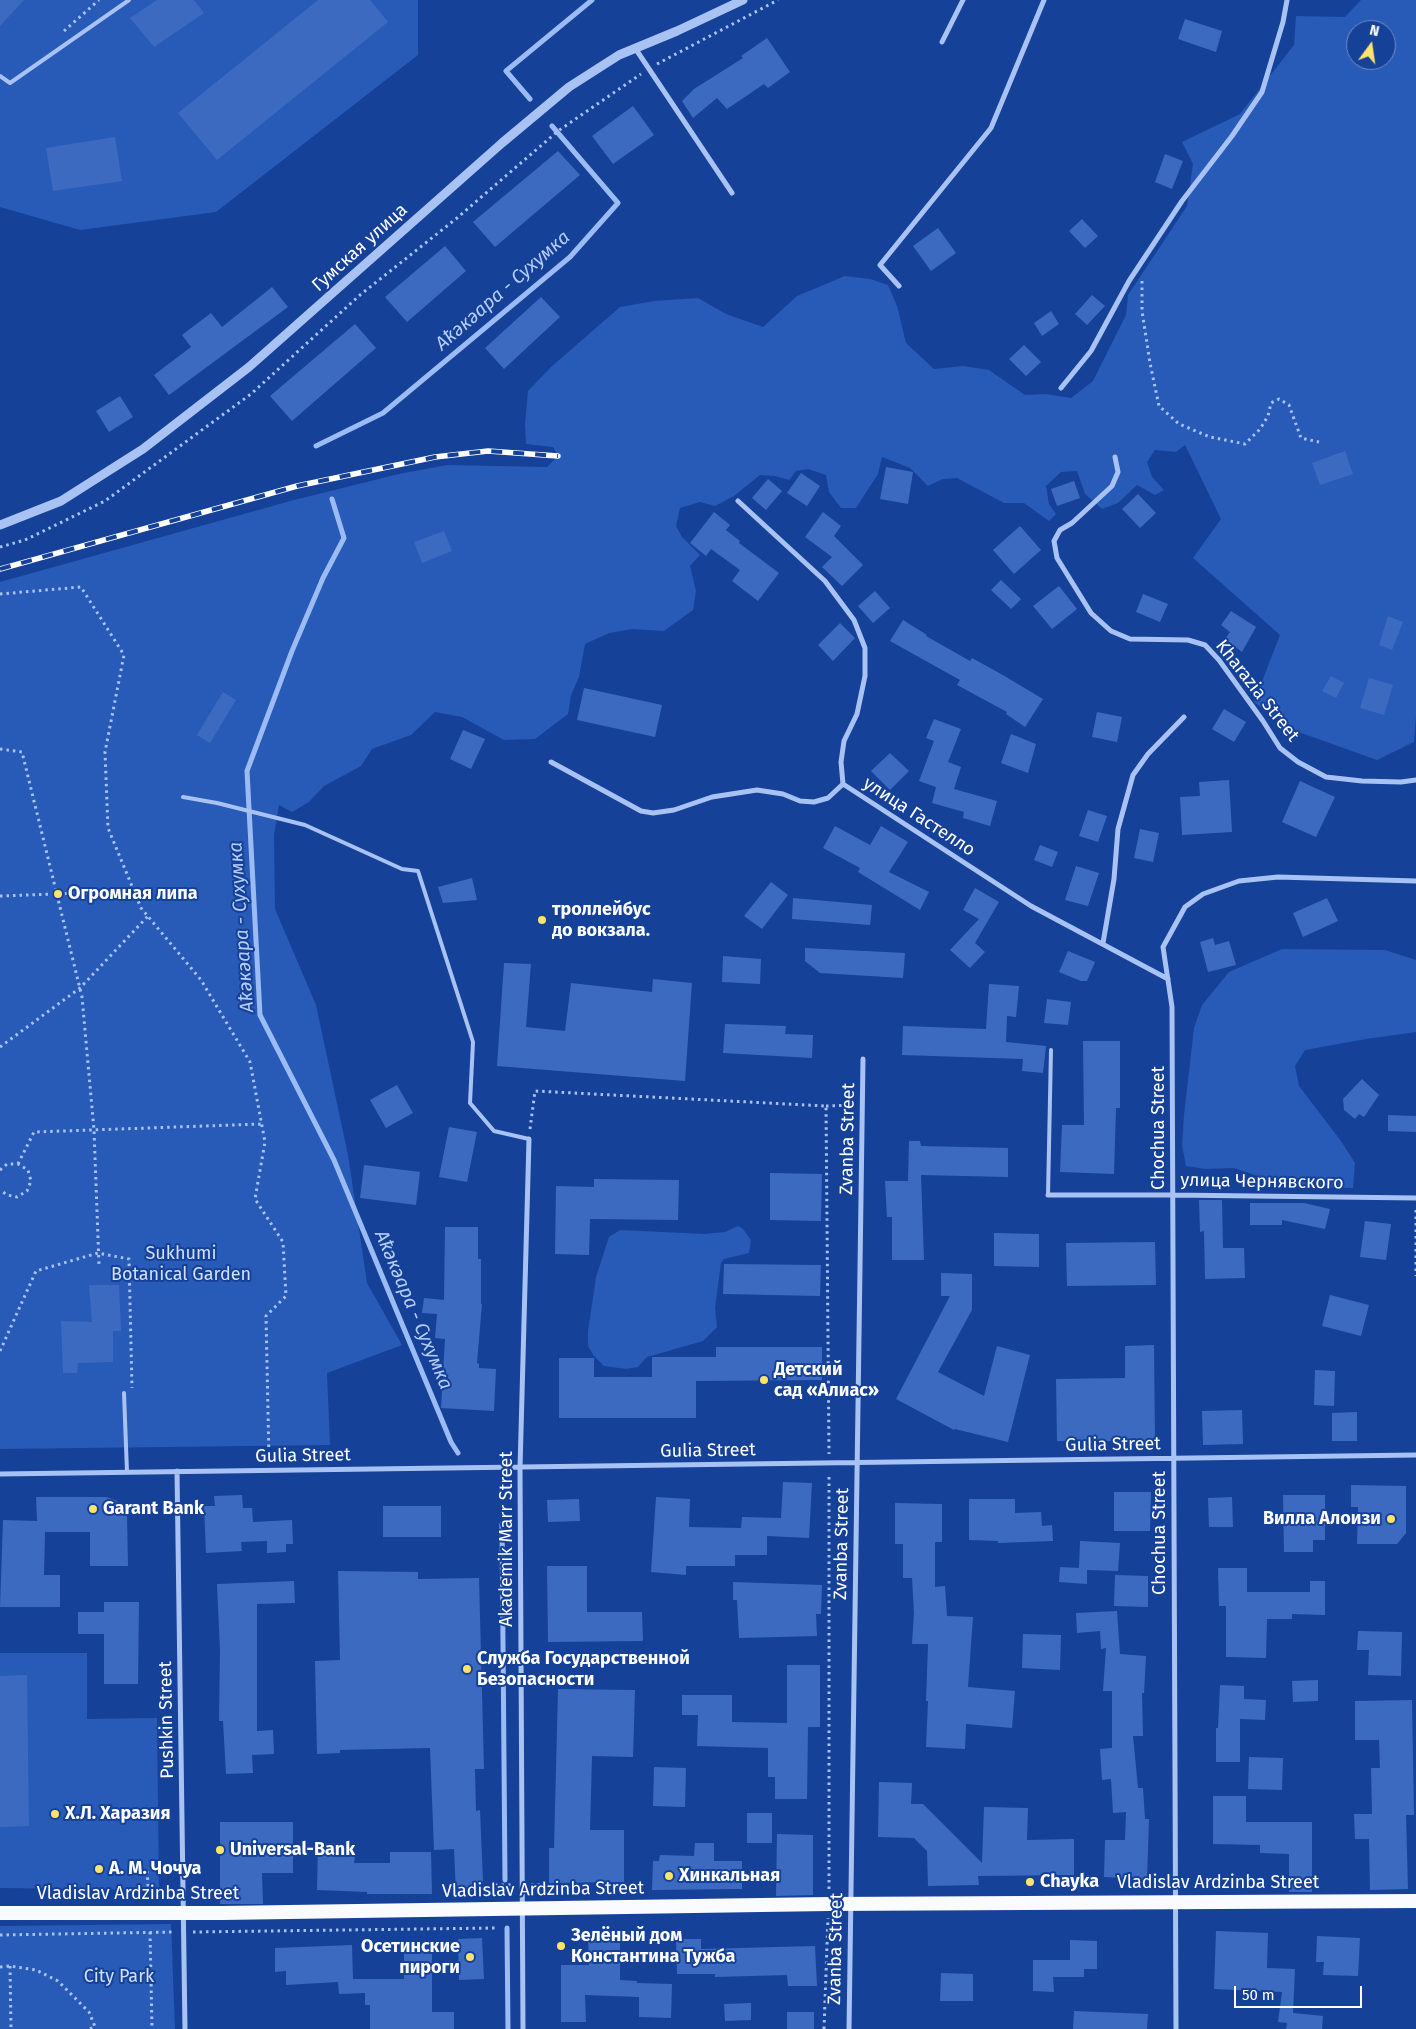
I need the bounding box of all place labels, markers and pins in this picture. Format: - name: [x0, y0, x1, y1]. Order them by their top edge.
- place label: Огромная липа: [68, 883, 198, 905]
- marker: Огромная липа: [52, 888, 64, 900]
- place label: троллейбус до вокзала.: [552, 899, 651, 942]
- marker: троллейбус до вокзала.: [536, 914, 548, 926]
- place label: Детский сад «Алиас»: [774, 1359, 879, 1402]
- marker: Детский сад «Алиас»: [758, 1374, 770, 1386]
- place label: Garant Bank: [103, 1498, 204, 1520]
- marker: Garant Bank: [87, 1503, 99, 1515]
- place label: Вилла Алоизи: [1263, 1508, 1381, 1530]
- marker: Вилла Алоизи: [1385, 1513, 1397, 1525]
- place label: Служба Государственной Безопасности: [477, 1648, 690, 1690]
- marker: Служба Государственной Безопасности: [461, 1663, 473, 1675]
- place label: Х.Л. Харазия: [65, 1803, 171, 1825]
- marker: Х.Л. Харазия: [49, 1808, 61, 1820]
- place label: Universal-Bank: [230, 1839, 355, 1861]
- marker: Universal-Bank: [214, 1844, 226, 1856]
- place label: А. М. Чочуа: [109, 1858, 201, 1880]
- marker: А. М. Чочуа: [93, 1863, 105, 1875]
- place label: Хинкальная: [679, 1865, 780, 1887]
- marker: Хинкальная: [663, 1870, 675, 1882]
- place label: Chayka: [1040, 1871, 1099, 1893]
- marker: Chayka: [1024, 1876, 1036, 1888]
- place label: Зелёный дом Константина Тужба: [571, 1925, 735, 1968]
- place label: Осетинские пироги: [361, 1936, 460, 1978]
- marker: Зелёный дом Константина Тужба: [555, 1940, 567, 1952]
- marker: Осетинские пироги: [464, 1951, 476, 1963]

